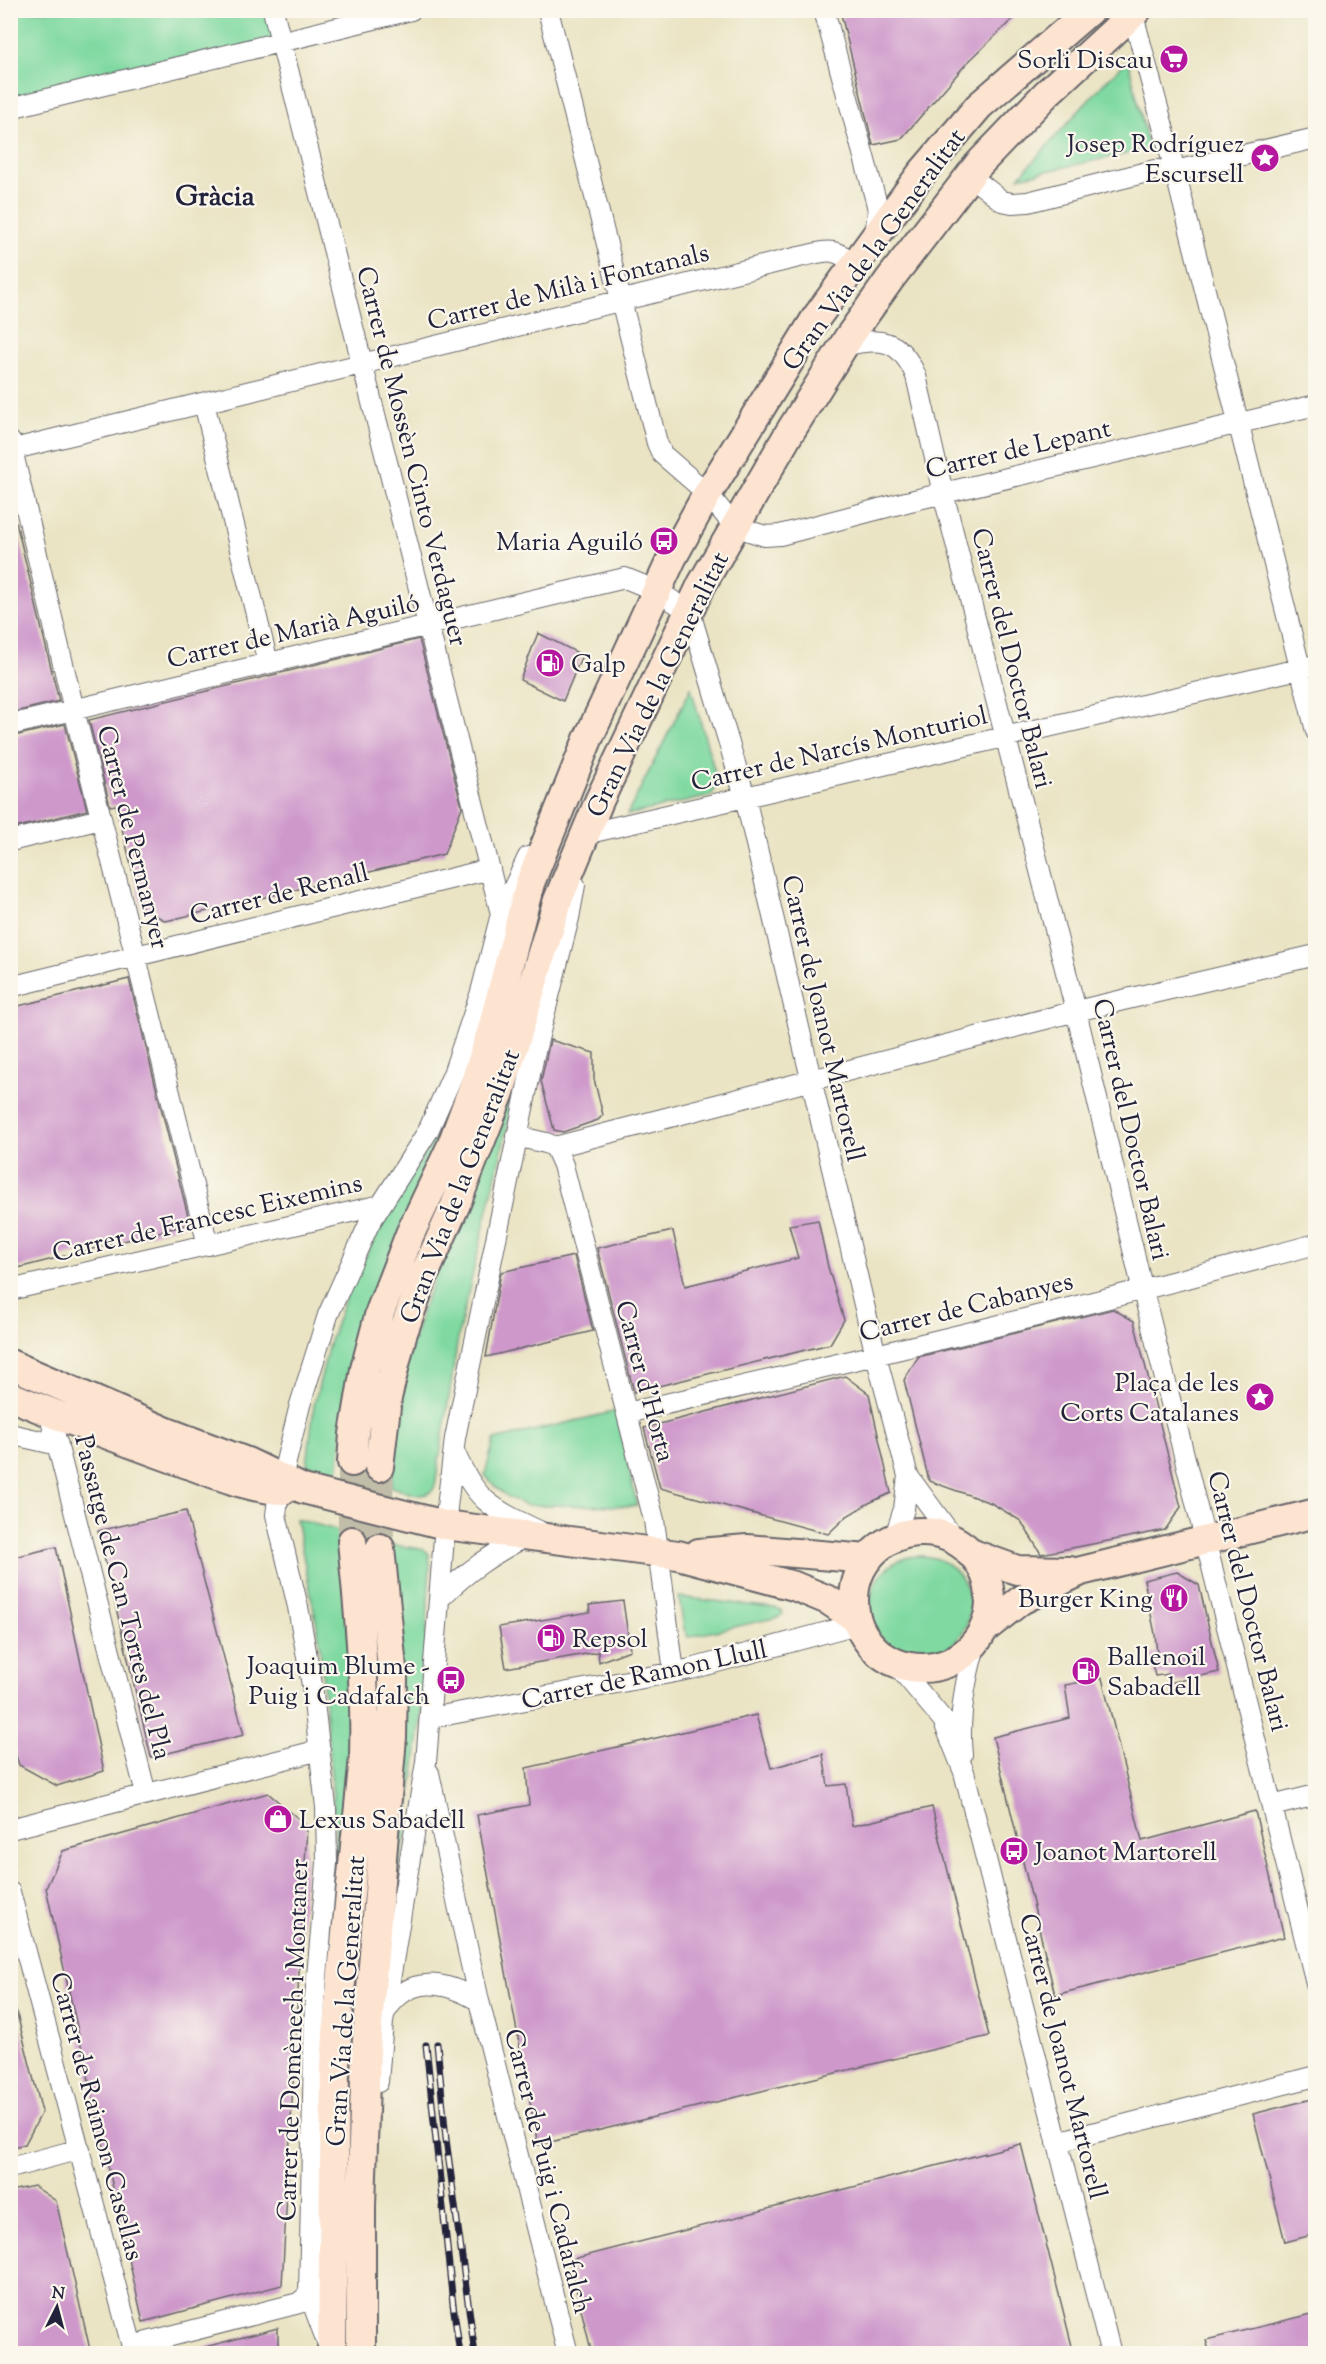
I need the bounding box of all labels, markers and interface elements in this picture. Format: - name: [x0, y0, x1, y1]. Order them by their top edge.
- place label: Sorli Discau: [1017, 43, 1153, 80]
- supermarket icon: Sorli Discau: [1158, 43, 1190, 75]
- street label: Gran Via de la Generalitat: [774, 122, 976, 379]
- place label: Josep Rodríguez Escursell: [1065, 127, 1244, 194]
- place icon: Josep Rodríguez Escursell: [1249, 142, 1281, 174]
- district label: Gràcia: [175, 178, 255, 218]
- street label: Carrer de Milà i Fontanals: [424, 235, 713, 341]
- street label: Carrer de Mossèn Cinto Verdaguer: [345, 263, 476, 651]
- street label: Carrer de Lepant: [922, 411, 1115, 490]
- street label: Carrer del Doctor Balari: [960, 524, 1061, 793]
- place label: Maria Aguiló: [496, 525, 643, 562]
- bus stop icon: Maria Aguiló: [648, 525, 680, 557]
- street label: Gran Via de la Generalitat: [579, 546, 740, 824]
- street label: Carrer de Marià Aguiló: [164, 585, 424, 680]
- fuel station icon: Galp: [534, 647, 566, 679]
- place label: Galp: [571, 647, 626, 684]
- street label: Carrer de Narcís Monturiol: [688, 698, 991, 803]
- street label: Carrer de Permanyer: [86, 722, 177, 953]
- street label: Carrer de Renall: [186, 855, 373, 936]
- street label: Carrer de Joanot Martorell: [771, 872, 873, 1166]
- street label: Carrer del Doctor Balari: [1081, 995, 1178, 1264]
- street label: Gran Via de la Generalitat: [392, 1044, 531, 1330]
- street label: Carrer de Francesc Eixemins: [49, 1166, 366, 1273]
- street label: Carrer de Cabanyes: [856, 1264, 1077, 1353]
- street label: Carrer d'Horta: [604, 1297, 683, 1467]
- place label: Plaça de les Corts Catalanes: [1060, 1366, 1239, 1433]
- place icon: Plaça de les Corts Catalanes: [1244, 1381, 1276, 1413]
- street label: Passatge de Can Torres del Pla: [63, 1431, 180, 1764]
- street label: Carrer del Doctor Balari: [1196, 1467, 1297, 1736]
- place label: Burger King: [1018, 1582, 1153, 1619]
- restaurant icon: Burger King: [1158, 1582, 1190, 1614]
- fuel station icon: Repsol: [535, 1622, 567, 1654]
- place label: Repsol: [572, 1622, 648, 1659]
- street label: Carrer de Ramon Llull: [518, 1632, 771, 1721]
- place label: Ballenoil Sabadell: [1107, 1640, 1206, 1707]
- place label: Joaquim Blume - Puig i Cadafalch: [245, 1649, 430, 1716]
- fuel station icon: Ballenoil Sabadell: [1070, 1655, 1102, 1687]
- bus stop icon: Joaquim Blume - Puig i Cadafalch: [435, 1664, 467, 1696]
- shop icon: Lexus Sabadell: [262, 1803, 294, 1835]
- place label: Lexus Sabadell: [299, 1803, 465, 1840]
- bus stop icon: Joanot Martorell: [998, 1835, 1030, 1867]
- place label: Joanot Martorell: [1033, 1835, 1217, 1872]
- street label: Gran Via de la Generalitat: [319, 1854, 376, 2148]
- street label: Carrer de Domènech i Montaner: [270, 1858, 319, 2222]
- street label: Carrer de Joanot Martorell: [1008, 1910, 1115, 2203]
- street label: Carrer de Raimon Casellas: [39, 1968, 152, 2265]
- street label: Carrer de Puig i Cadafalch: [493, 2025, 600, 2318]
- north arrow: [27, 2277, 87, 2337]
- text: N: [51, 2282, 66, 2307]

